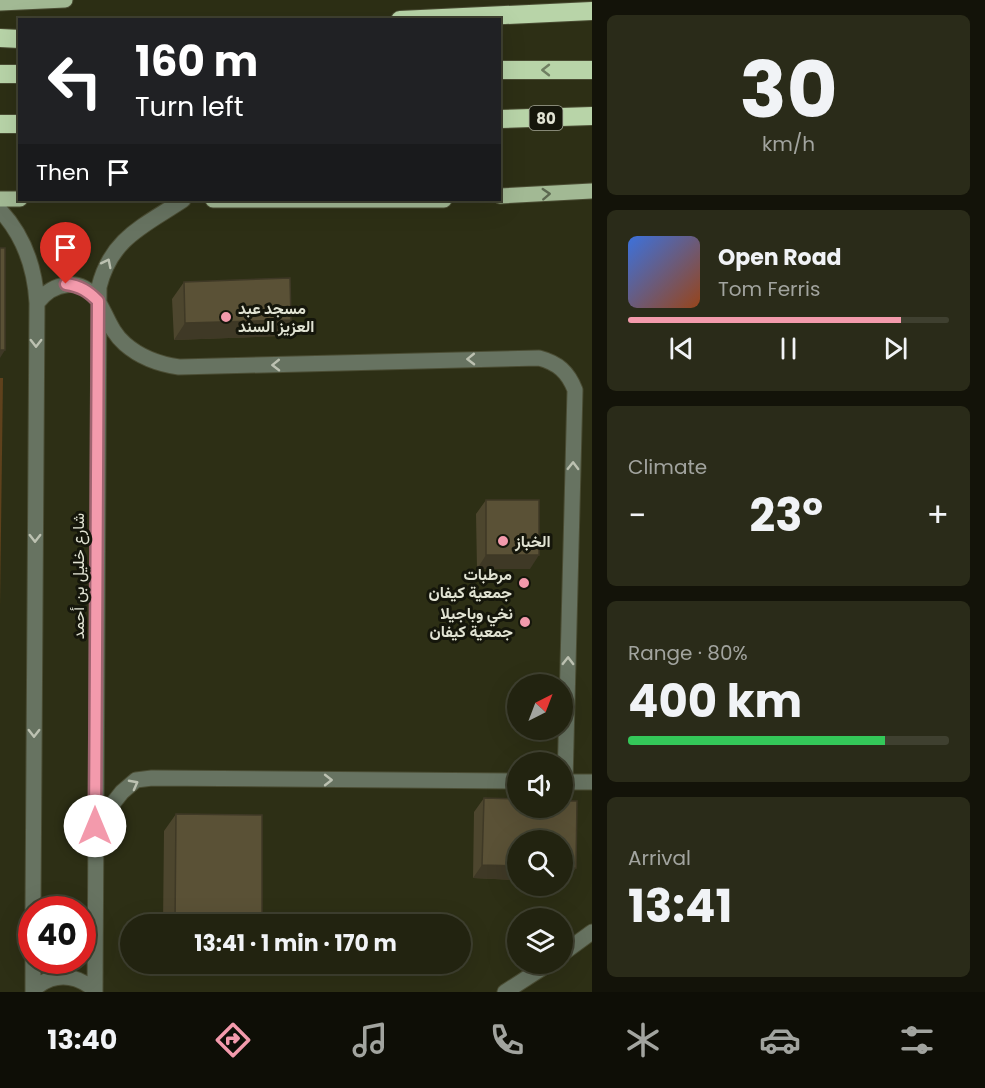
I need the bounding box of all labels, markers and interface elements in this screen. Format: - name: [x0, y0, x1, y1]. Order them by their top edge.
- text: 160 m: [135, 32, 258, 91]
- text: 30: [739, 35, 838, 144]
- icon: left: [36, 42, 114, 120]
- one-way arrow: [541, 64, 550, 76]
- text: Turn left: [135, 88, 244, 125]
- road number: 80: [530, 106, 562, 130]
- text: km/h: [762, 130, 815, 158]
- icon: arrive: [102, 156, 135, 189]
- text: Then: [36, 157, 90, 188]
- one-way arrow: [541, 187, 550, 200]
- pin: [40, 222, 91, 284]
- icon: arrive: [49, 231, 82, 264]
- text: Open Road: [718, 242, 842, 273]
- one-way arrow: [100, 259, 111, 269]
- text: Tom Ferris: [718, 275, 820, 303]
- place label: مسجد عبد العزيز السند: [238, 297, 314, 338]
- marker: مسجد عبد العزيز السند: [219, 310, 233, 324]
- icon: previous: [665, 332, 698, 365]
- icon: pause: [772, 332, 805, 365]
- icon: next: [879, 332, 912, 365]
- one-way arrow: [30, 339, 42, 348]
- one-way arrow: [466, 353, 475, 366]
- one-way arrow: [271, 358, 280, 371]
- text: Climate: [628, 453, 707, 481]
- one-way arrow: [567, 461, 579, 470]
- text: 23°: [749, 484, 823, 547]
- text: −: [628, 492, 646, 539]
- text: +: [926, 492, 949, 539]
- street label: شارع خليل بن أحمد: [67, 513, 90, 639]
- place label: الخباز: [514, 530, 551, 553]
- one-way arrow: [29, 534, 41, 543]
- marker: الخباز: [496, 534, 510, 548]
- place label: مرطبات جمعية كيفان: [429, 563, 512, 604]
- marker: مرطبات جمعية كيفان: [517, 576, 531, 590]
- place label: نخي وباجيلا جمعية كيفان: [430, 602, 513, 643]
- marker: نخي وباجيلا جمعية كيفان: [518, 615, 532, 629]
- text: Range · 80%: [628, 639, 748, 667]
- one-way arrow: [562, 656, 574, 665]
- text: 400 km: [628, 670, 802, 733]
- north arrow: [507, 674, 573, 740]
- map controls: [507, 674, 573, 974]
- one-way arrow: [28, 729, 40, 738]
- button: sound: [507, 752, 573, 818]
- one-way arrow: [323, 774, 332, 786]
- one-way arrow: [128, 780, 138, 791]
- position arrow: [63, 794, 127, 858]
- button: search: [507, 830, 573, 896]
- text: Arrival: [628, 844, 691, 872]
- text: 13:41: [628, 875, 732, 938]
- speed limit sign: 40: [18, 896, 96, 974]
- button: layers: [507, 908, 573, 974]
- text: 13:41 · 1 min · 170 m: [194, 928, 397, 959]
- icon: directions: [212, 1019, 254, 1061]
- icon: music: [349, 1019, 391, 1061]
- icon: phone: [486, 1019, 528, 1061]
- icon: climate: [622, 1019, 664, 1061]
- icon: car: [759, 1019, 801, 1061]
- icon: filters: [896, 1019, 938, 1061]
- text: 13:40: [47, 1021, 117, 1058]

